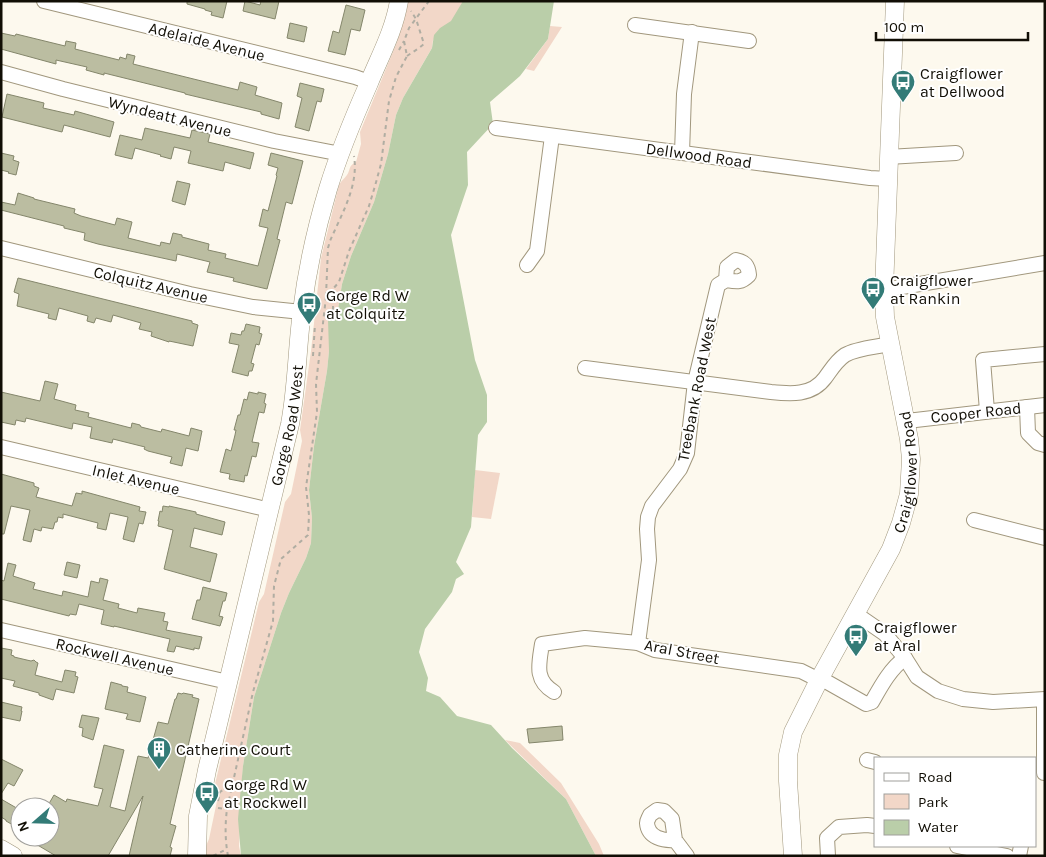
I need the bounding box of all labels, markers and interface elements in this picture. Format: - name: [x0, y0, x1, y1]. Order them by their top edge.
- scale bar: [876, 10, 1028, 42]
- street label: Adelaide Avenue: [147, 18, 267, 65]
- text: 100 m: [884, 18, 924, 36]
- place label: Craigflower at Dellwood: [920, 64, 1005, 101]
- bus stop icon: Craigflower at Dellwood: [890, 69, 916, 103]
- street label: Wyndeatt Avenue: [106, 92, 234, 141]
- street label: Dellwood Road: [645, 139, 753, 172]
- street label: Colquitz Avenue: [92, 262, 210, 307]
- place label: Craigflower at Rankin: [890, 271, 973, 308]
- bus stop icon: Craigflower at Rankin: [860, 276, 886, 310]
- place label: Gorge Rd W at Colquitz: [326, 286, 410, 323]
- bus stop icon: Gorge Rd W at Colquitz: [296, 291, 322, 325]
- street label: Treebank Road West: [673, 315, 720, 463]
- street label: Gorge Road West: [267, 364, 307, 488]
- street label: Cooper Road: [930, 398, 1022, 427]
- street label: Craigflower Road: [889, 409, 921, 536]
- street label: Inlet Avenue: [90, 460, 182, 499]
- place label: Craigflower at Aral: [874, 618, 957, 655]
- bus stop icon: Craigflower at Aral: [843, 623, 869, 657]
- street label: Rockwell Avenue: [54, 634, 176, 679]
- street label: Aral Street: [643, 635, 721, 668]
- building icon: Catherine Court: [146, 736, 172, 770]
- place label: Catherine Court: [176, 740, 291, 759]
- legend: [874, 757, 1036, 847]
- text: Road: [918, 768, 953, 786]
- place label: Gorge Rd W at Rockwell: [224, 775, 308, 812]
- bus stop icon: Gorge Rd W at Rockwell: [194, 780, 220, 814]
- text: Park: [918, 793, 948, 811]
- north arrow: [10, 797, 60, 847]
- text: Water: [918, 818, 959, 836]
- text: N: [14, 819, 33, 834]

